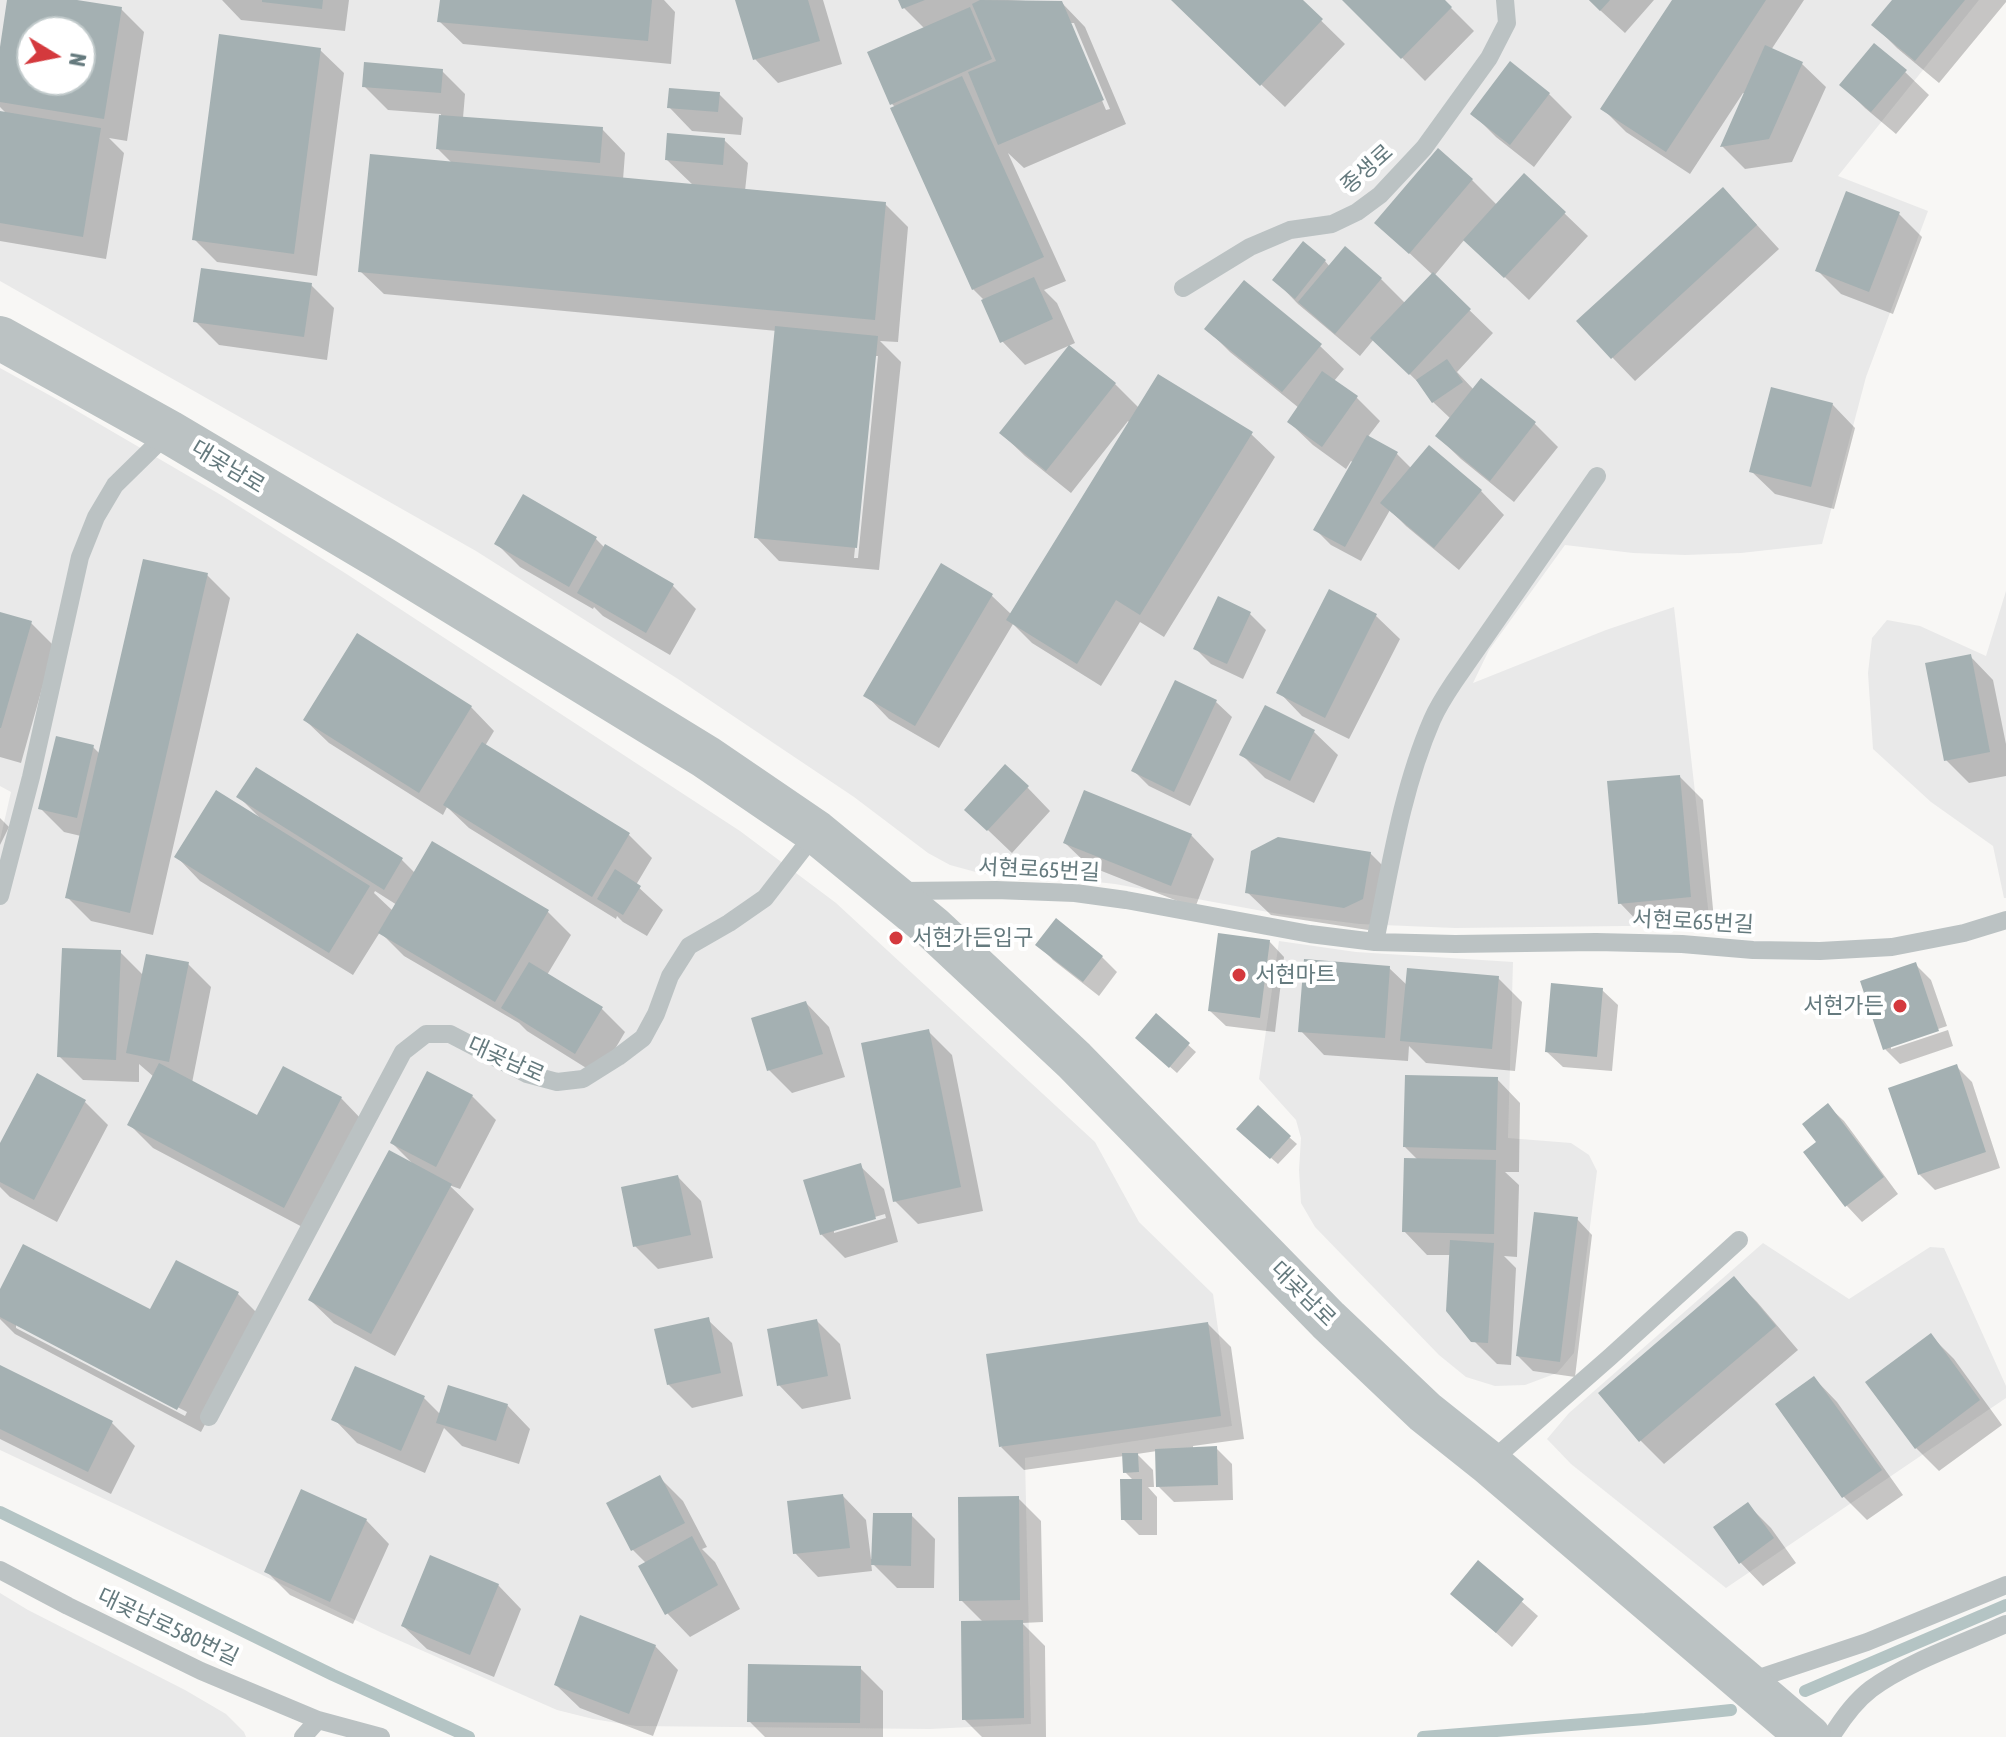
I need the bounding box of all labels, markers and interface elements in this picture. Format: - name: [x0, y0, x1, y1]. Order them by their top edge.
- north arrow: [16, 16, 96, 96]
- text: N: [64, 51, 92, 68]
- street label: 종생로: [1336, 139, 1398, 199]
- street label: 대곶남로: [187, 435, 269, 499]
- street label: 서현로65번길: [977, 854, 1101, 886]
- street label: 서현로65번길: [1631, 906, 1755, 938]
- place label: 서현가든입구: [912, 925, 1033, 951]
- marker: 서현가든입구: [887, 929, 905, 947]
- place label: 서현마트: [1255, 962, 1336, 988]
- marker: 서현마트: [1230, 966, 1248, 984]
- place label: 서현가든: [1803, 993, 1884, 1019]
- marker: 서현가든: [1891, 997, 1909, 1015]
- street label: 대곶남로: [464, 1031, 548, 1089]
- street label: 대곶남로: [1265, 1256, 1341, 1332]
- street label: 대곶남로580번길: [93, 1583, 243, 1671]

